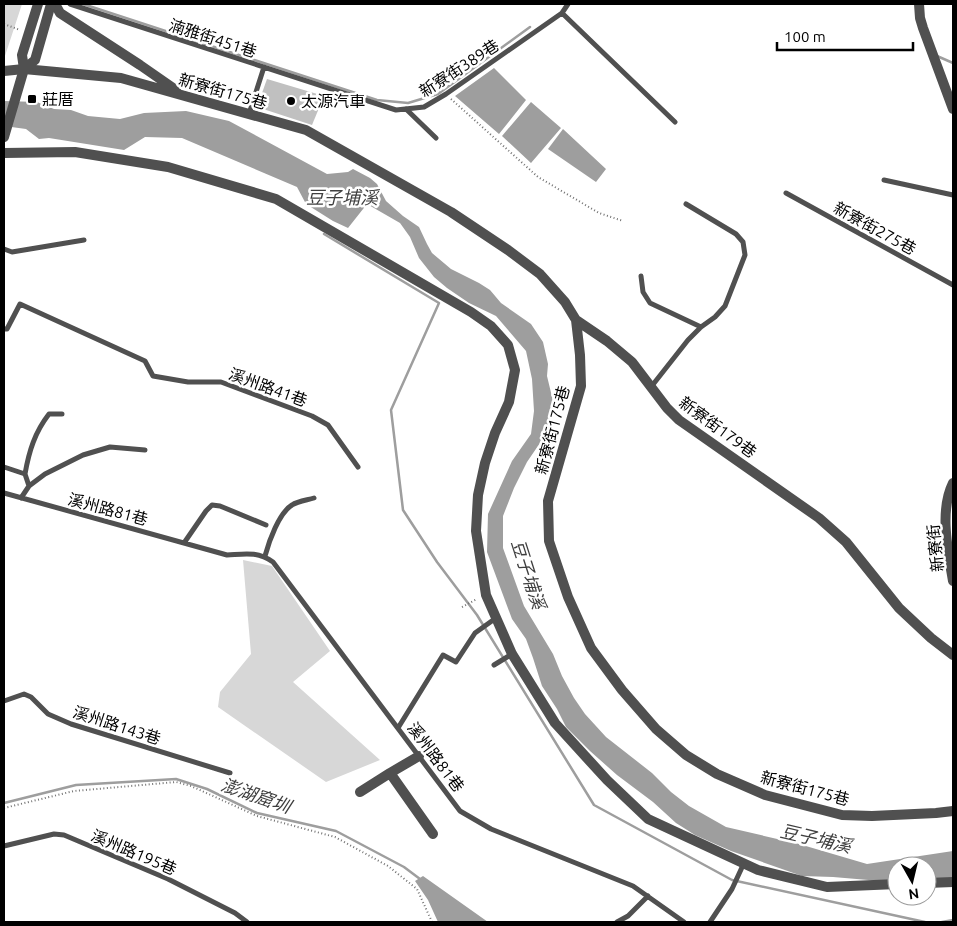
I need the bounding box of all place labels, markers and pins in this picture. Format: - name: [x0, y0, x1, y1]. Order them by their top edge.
- place label: 莊厝: [42, 90, 74, 108]
- place label: 太源汽車: [301, 92, 365, 110]
- marker: 莊厝: [26, 93, 38, 105]
- marker: 太源汽車: [285, 95, 297, 107]

